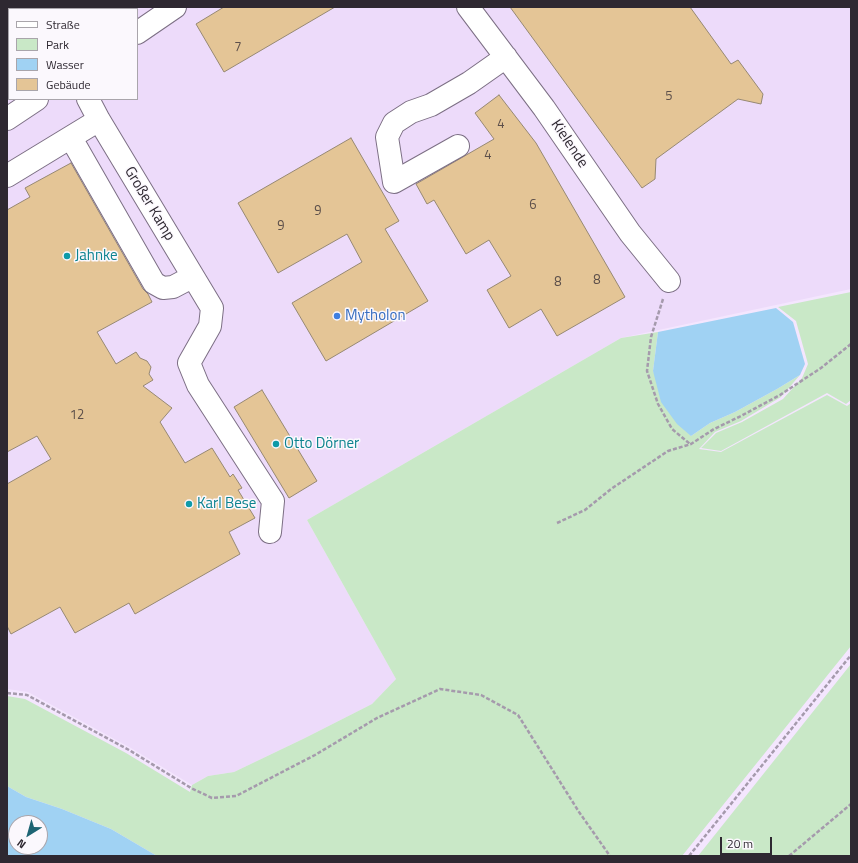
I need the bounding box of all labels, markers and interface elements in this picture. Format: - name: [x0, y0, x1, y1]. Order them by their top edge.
- legend: [8, 8, 138, 100]
- text: Straße: [46, 15, 80, 34]
- text: Park: [46, 35, 69, 54]
- house number: 7: [234, 40, 242, 56]
- text: Wasser: [46, 55, 84, 74]
- text: Gebäude: [46, 75, 91, 94]
- house number: 5: [665, 89, 673, 105]
- house number: 4: [497, 117, 505, 133]
- street label: Kielende: [546, 117, 592, 171]
- house number: 4: [484, 148, 492, 164]
- street label: Großer Kamp: [120, 164, 178, 244]
- house number: 6: [529, 198, 537, 214]
- house number: 9: [314, 204, 322, 220]
- house number: 9: [277, 219, 285, 235]
- place label: Jahnke: [75, 247, 118, 265]
- marker: Jahnke: [62, 251, 72, 261]
- house number: 8: [593, 273, 601, 289]
- house number: 8: [554, 275, 562, 291]
- place label: Mytholon: [345, 307, 406, 325]
- marker: Mytholon: [332, 311, 342, 321]
- house number: 12: [70, 408, 84, 424]
- place label: Otto Dörner: [284, 435, 359, 453]
- marker: Otto Dörner: [271, 439, 281, 449]
- place label: Karl Bese: [197, 495, 256, 513]
- marker: Karl Bese: [184, 499, 194, 509]
- north arrow: [8, 815, 48, 855]
- scale bar: [722, 829, 774, 855]
- text: 20 m: [727, 834, 753, 853]
- text: N: [14, 835, 29, 852]

